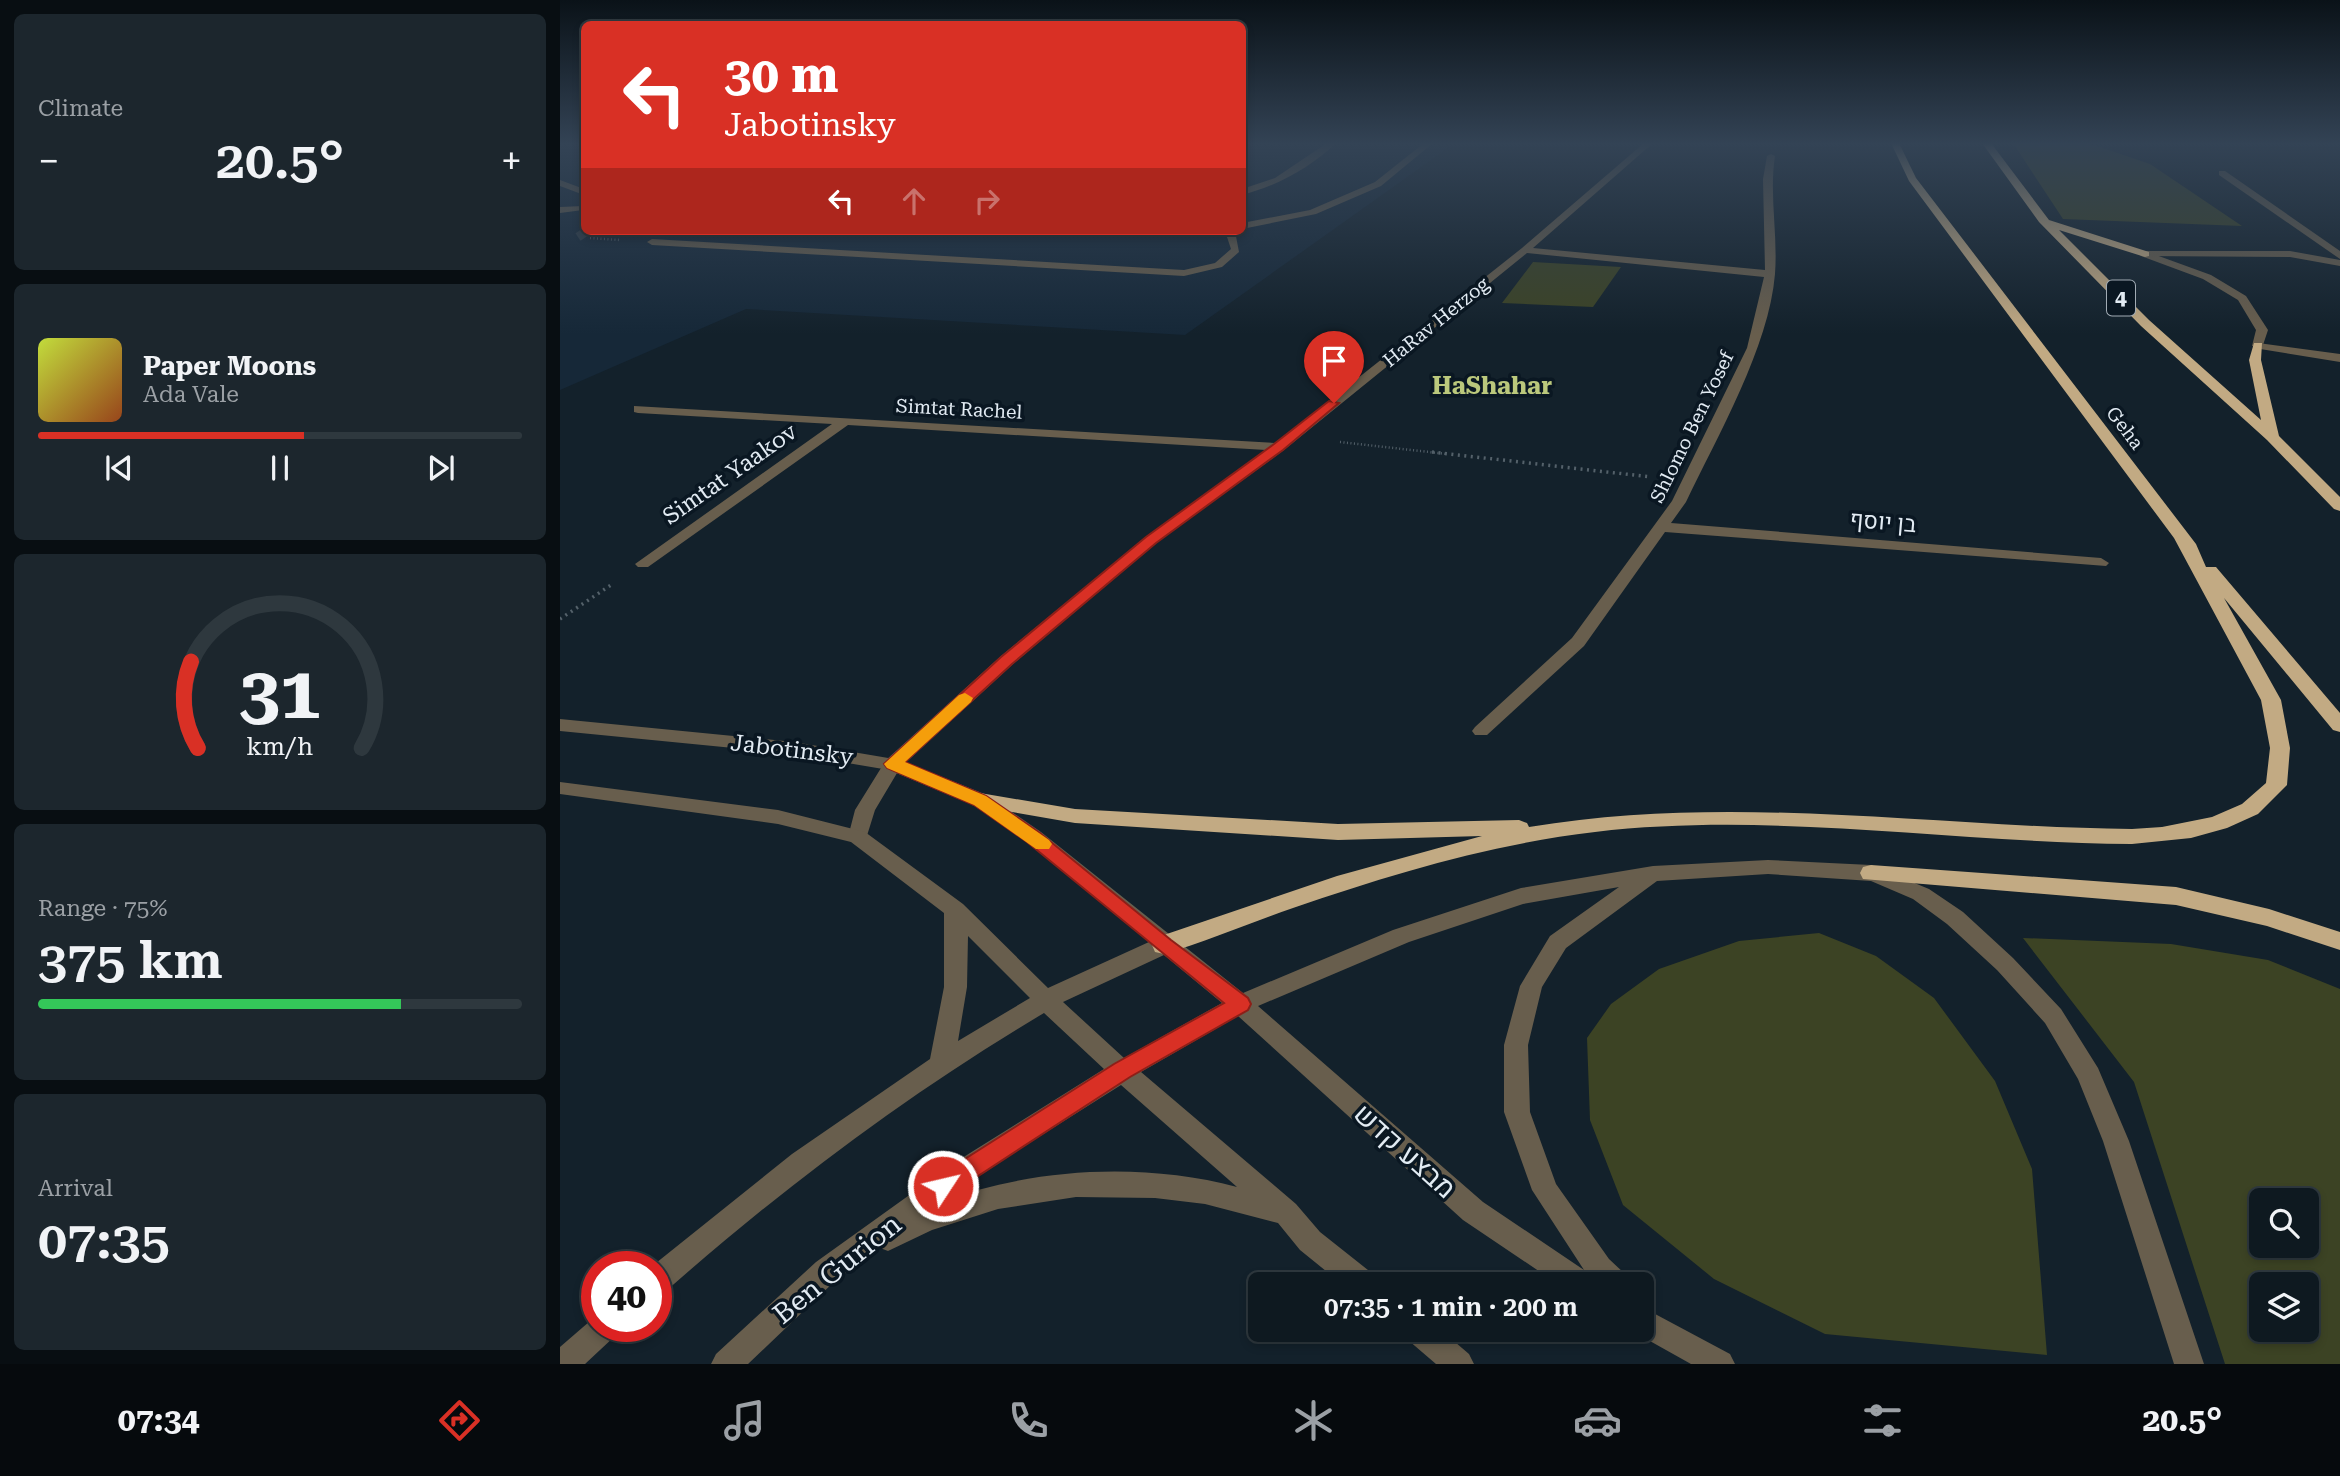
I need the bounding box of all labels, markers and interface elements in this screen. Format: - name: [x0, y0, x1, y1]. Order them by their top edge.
- text: 30 m: [724, 47, 839, 104]
- icon: left: [609, 49, 700, 140]
- text: Climate: [38, 95, 123, 122]
- text: Jabotinsky: [724, 106, 896, 144]
- text: 20.5°: [216, 130, 344, 191]
- text: −: [38, 139, 59, 183]
- text: +: [501, 139, 522, 183]
- icon: left: [822, 182, 860, 220]
- icon: ahead: [895, 182, 933, 220]
- icon: right: [968, 182, 1006, 220]
- street label: HaRav Herzog: [1378, 272, 1494, 372]
- road number: 4: [2107, 280, 2135, 316]
- pin: [1304, 331, 1364, 403]
- icon: arrive: [1315, 342, 1353, 380]
- street label: Shlomo Ben Yosef: [1645, 347, 1739, 506]
- text: Paper Moons: [143, 351, 316, 381]
- district label: HaShahar: [1432, 372, 1552, 400]
- text: Ada Vale: [143, 381, 239, 408]
- street label: Simtat Rachel: [895, 394, 1023, 424]
- street label: Geha: [2101, 402, 2149, 455]
- street label: Simtat Yaakov: [658, 417, 803, 530]
- icon: previous: [100, 449, 138, 487]
- icon: pause: [261, 449, 299, 487]
- icon: next: [422, 449, 460, 487]
- street label: בן יוסף: [1849, 506, 1917, 538]
- text: 31: [239, 651, 321, 736]
- street label: Jabotinsky: [729, 729, 855, 771]
- text: km/h: [247, 732, 313, 761]
- text: Range · 75%: [38, 895, 167, 922]
- text: 375 km: [38, 930, 223, 991]
- street label: מבצע קדש: [1347, 1097, 1463, 1205]
- position arrow: [906, 1149, 980, 1223]
- text: Arrival: [38, 1175, 113, 1202]
- map controls: [2249, 1188, 2319, 1342]
- button: search: [2249, 1188, 2319, 1258]
- street label: Ben Gurion: [766, 1207, 908, 1331]
- text: 07:35: [38, 1210, 170, 1271]
- speed limit sign: 40: [581, 1251, 672, 1342]
- button: layers: [2249, 1272, 2319, 1342]
- text: 07:35 · 1 min · 200 m: [1324, 1292, 1578, 1322]
- icon: directions: [435, 1396, 484, 1445]
- icon: music: [720, 1396, 769, 1445]
- icon: phone: [1004, 1396, 1053, 1445]
- icon: climate: [1289, 1396, 1338, 1445]
- icon: car: [1573, 1396, 1622, 1445]
- icon: filters: [1858, 1396, 1907, 1445]
- text: 07:34: [118, 1401, 199, 1439]
- text: 20.5°: [2142, 1401, 2222, 1439]

